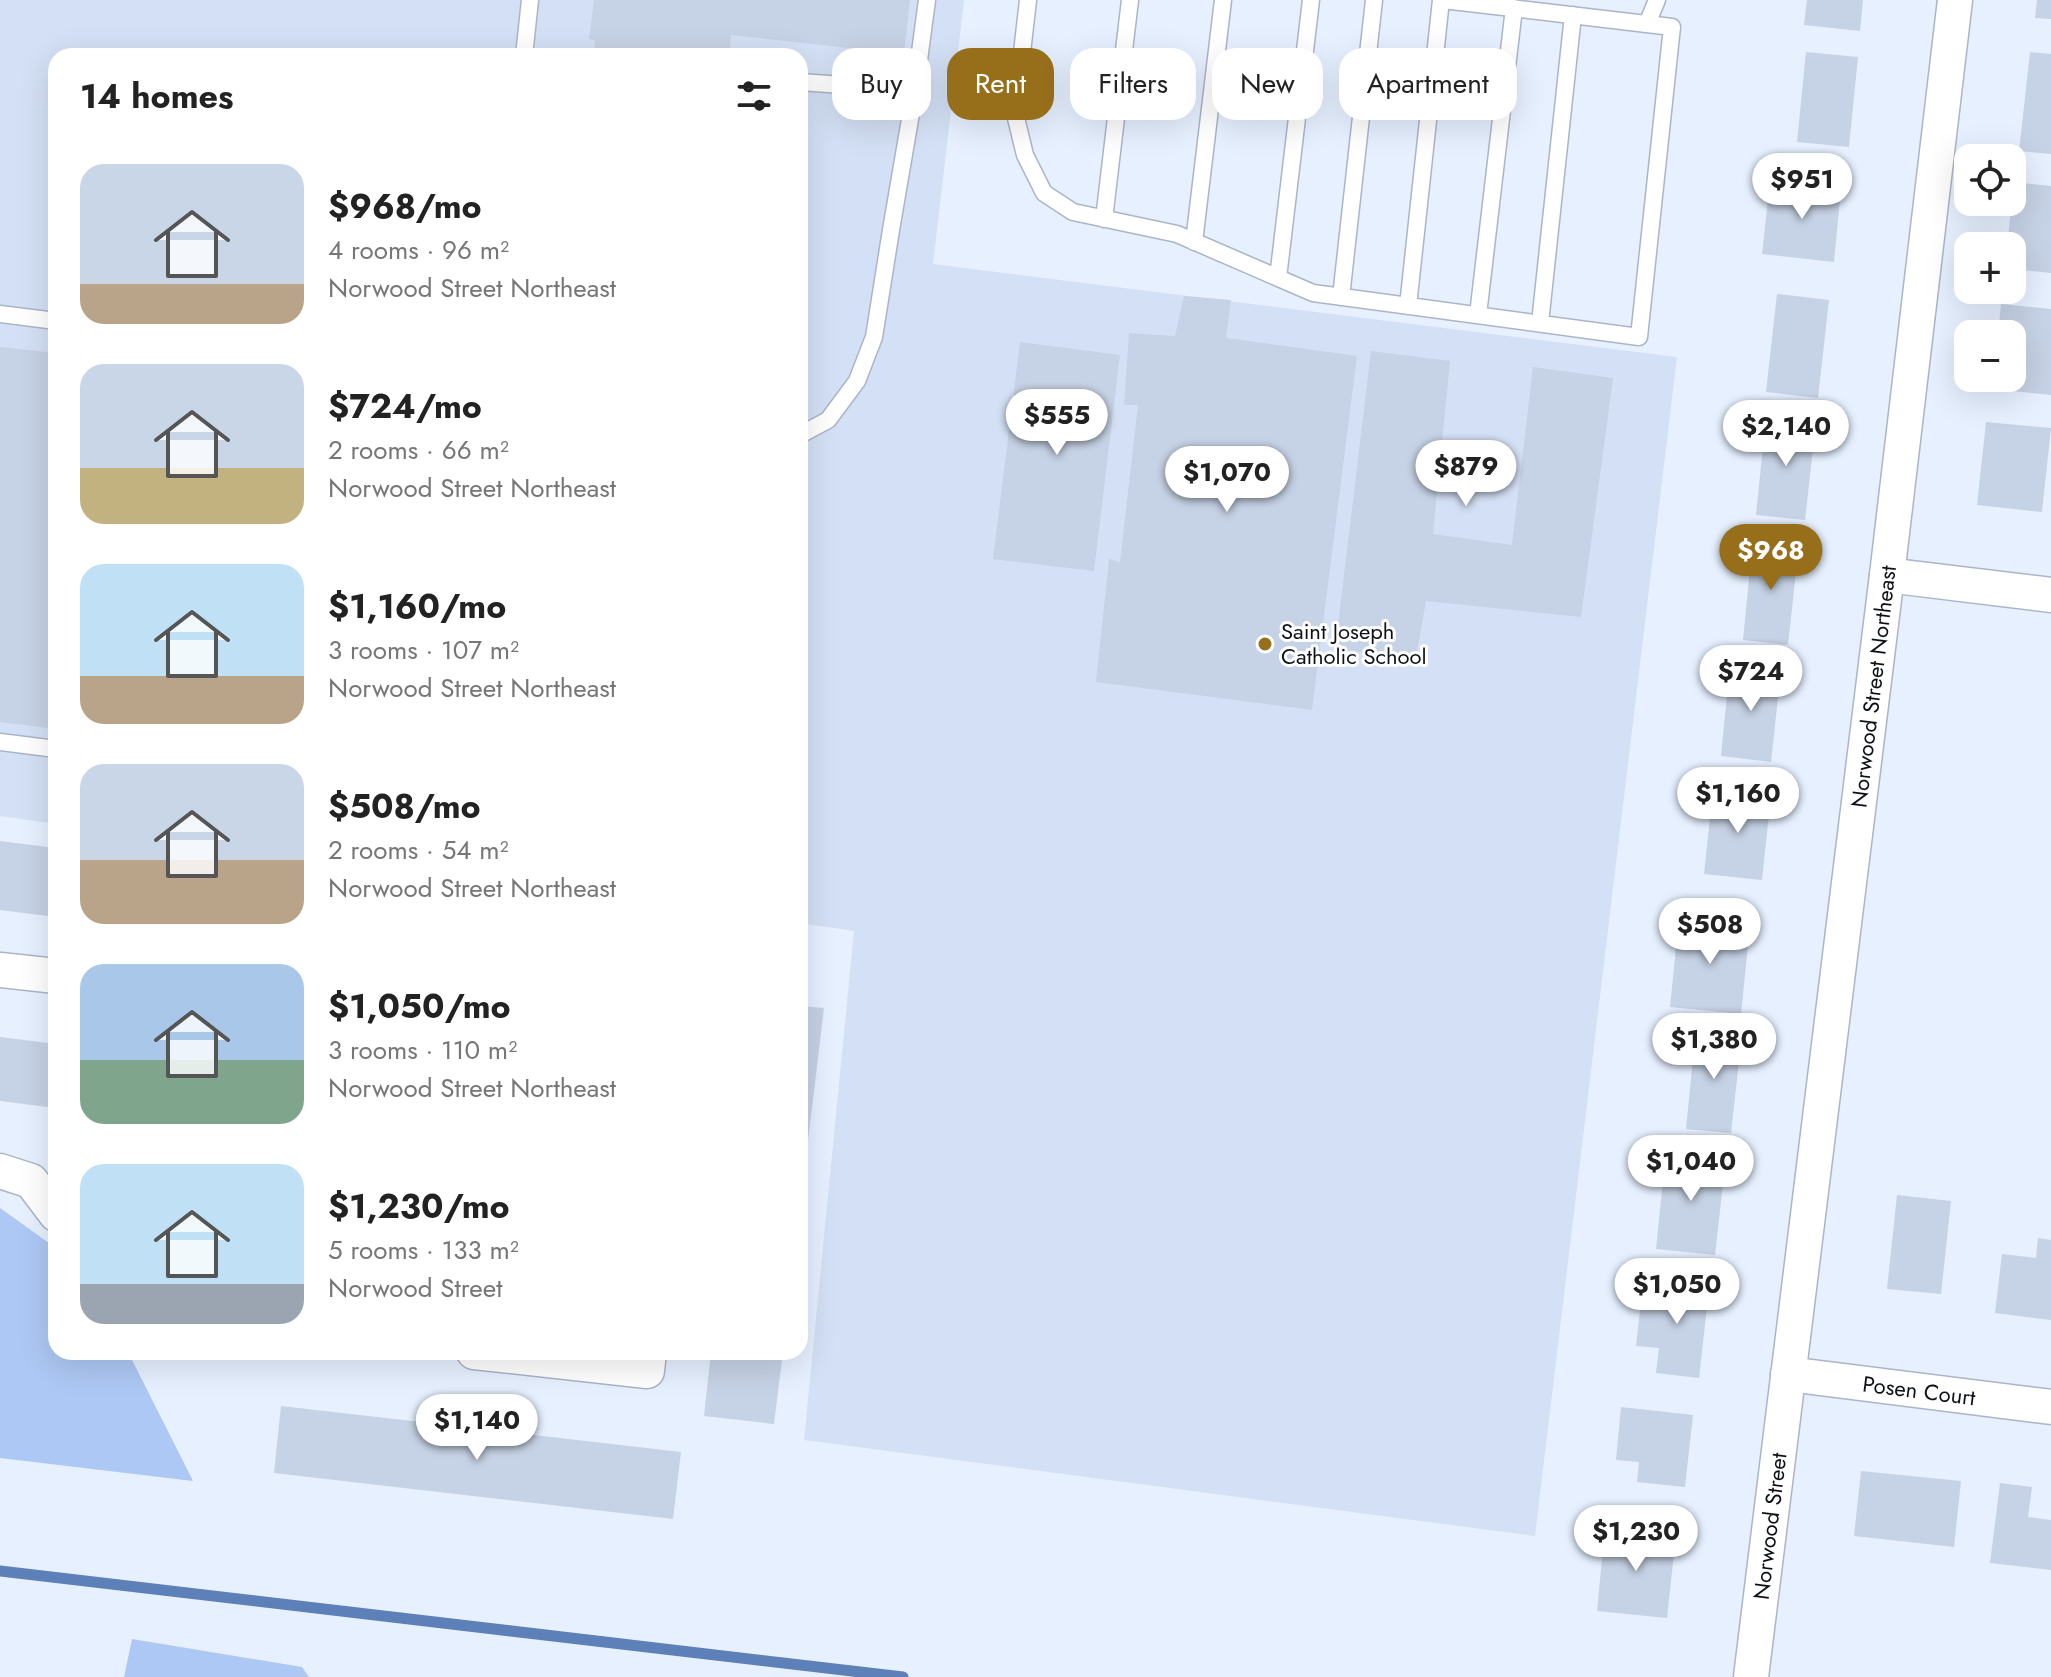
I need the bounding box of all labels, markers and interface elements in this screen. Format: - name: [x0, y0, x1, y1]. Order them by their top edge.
- chip: Buy: [832, 48, 931, 120]
- chip: Rent: [947, 48, 1054, 120]
- chip: Filters: [1070, 48, 1196, 120]
- chip: New: [1212, 48, 1323, 120]
- chip: Apartment: [1339, 48, 1517, 120]
- text: 14 homes: [80, 72, 234, 121]
- icon: filters: [732, 74, 776, 118]
- map controls: [1954, 144, 2026, 392]
- button: locate: [1954, 144, 2026, 216]
- pin: $951: [1755, 153, 1849, 221]
- text: $951: [1770, 160, 1834, 198]
- text: $968/mo: [328, 182, 482, 231]
- icon: home: [144, 196, 240, 292]
- text: 4 rooms · 96 m²: [328, 231, 509, 269]
- button: +: [1954, 232, 2026, 304]
- text: Norwood Street Northeast: [328, 269, 616, 307]
- button: −: [1954, 320, 2026, 392]
- text: $724/mo: [328, 382, 482, 431]
- pin: $555: [1010, 389, 1104, 457]
- icon: home: [144, 396, 240, 492]
- text: $555: [1024, 396, 1090, 434]
- pin: $2,140: [1721, 400, 1851, 468]
- text: $2,140: [1741, 407, 1831, 445]
- text: 2 rooms · 66 m²: [328, 431, 509, 469]
- pin: $879: [1419, 440, 1513, 508]
- pin: $1,070: [1162, 446, 1292, 514]
- text: $879: [1433, 447, 1499, 485]
- text: $1,070: [1183, 453, 1271, 491]
- text: Norwood Street Northeast: [328, 469, 616, 507]
- pin: $968: [1724, 524, 1818, 592]
- text: $968: [1737, 531, 1805, 569]
- street label: Norwood Street Northeast: [1842, 563, 1904, 809]
- text: $1,160/mo: [328, 582, 506, 631]
- icon: home: [144, 596, 240, 692]
- place label: Saint Joseph Catholic School: [1281, 615, 1427, 672]
- text: 3 rooms · 107 m²: [328, 631, 519, 669]
- marker: Saint Joseph Catholic School: [1256, 635, 1274, 653]
- pin: $724: [1704, 645, 1798, 713]
- text: $724: [1717, 652, 1785, 690]
- text: Norwood Street Northeast: [328, 669, 616, 707]
- pin: $1,160: [1673, 767, 1803, 835]
- text: $1,160: [1695, 774, 1781, 812]
- text: $508/mo: [328, 782, 481, 831]
- icon: home: [144, 796, 240, 892]
- text: 2 rooms · 54 m²: [328, 831, 509, 869]
- text: Norwood Street Northeast: [328, 869, 616, 907]
- pin: $508: [1663, 898, 1757, 966]
- text: $508: [1677, 905, 1743, 943]
- text: $1,050/mo: [328, 982, 511, 1031]
- icon: home: [144, 996, 240, 1092]
- pin: $1,380: [1649, 1013, 1779, 1081]
- text: $1,380: [1670, 1020, 1758, 1058]
- text: 3 rooms · 110 m²: [328, 1031, 517, 1069]
- text: Norwood Street Northeast: [328, 1069, 616, 1107]
- pin: $1,040: [1626, 1135, 1756, 1203]
- text: $1,040: [1646, 1142, 1736, 1180]
- text: $1,230/mo: [328, 1182, 510, 1231]
- icon: home: [144, 1196, 240, 1292]
- text: 5 rooms · 133 m²: [328, 1231, 519, 1269]
- pin: $1,050: [1612, 1258, 1742, 1326]
- text: $1,050: [1632, 1265, 1722, 1303]
- text: Norwood Street: [328, 1269, 502, 1307]
- street label: Posen Court: [1861, 1368, 1978, 1413]
- pin: $1,140: [412, 1394, 542, 1462]
- text: $1,140: [434, 1401, 520, 1439]
- street label: Norwood Street: [1745, 1450, 1795, 1601]
- pin: $1,230: [1571, 1505, 1701, 1573]
- text: $1,230: [1592, 1512, 1680, 1550]

